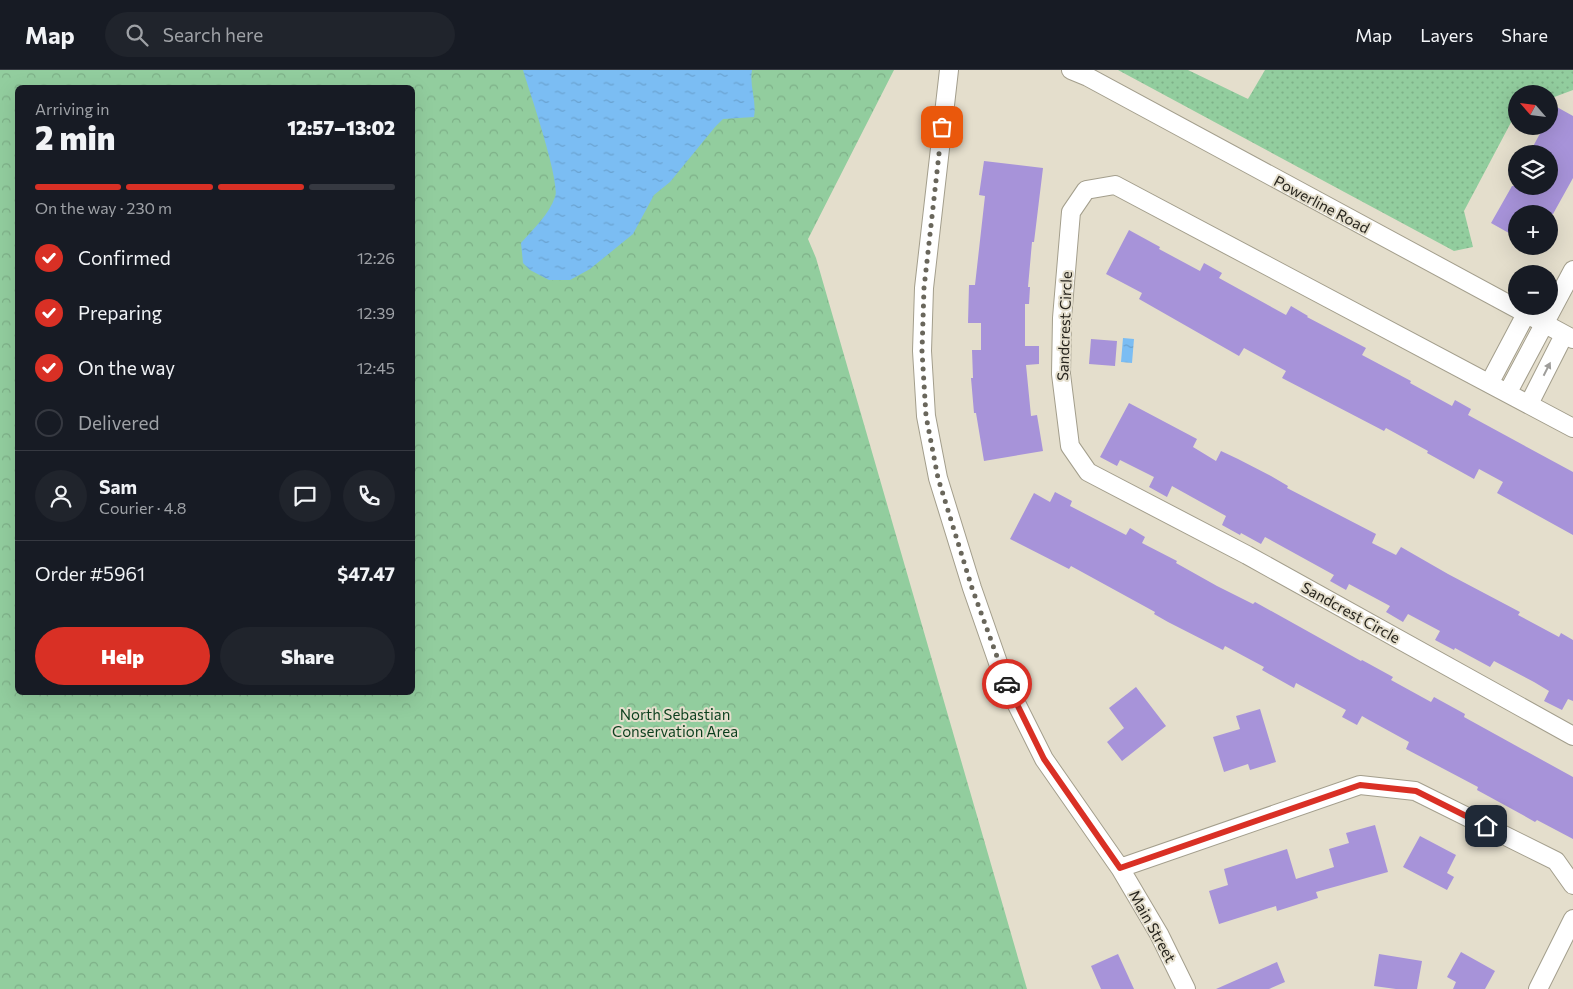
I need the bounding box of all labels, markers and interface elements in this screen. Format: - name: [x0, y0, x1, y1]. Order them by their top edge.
- search box: [105, 12, 455, 57]
- text: Map: [25, 20, 75, 49]
- icon: search: [123, 21, 151, 49]
- text: Search here: [163, 23, 263, 46]
- text: Map: [1355, 24, 1392, 46]
- text: Layers: [1420, 24, 1473, 46]
- text: Share: [1501, 24, 1548, 46]
- north arrow: [1508, 85, 1558, 135]
- map controls: [1508, 85, 1558, 315]
- text: Arriving in: [35, 99, 109, 118]
- pin: [921, 106, 963, 148]
- icon: bag: [928, 113, 956, 141]
- text: 12:57–13:02: [287, 116, 395, 139]
- text: 2 min: [35, 117, 115, 157]
- button: layers: [1508, 145, 1558, 195]
- street label: Powerline Road: [1271, 171, 1373, 237]
- text: On the way · 230 m: [35, 198, 172, 217]
- button: +: [1508, 205, 1558, 255]
- icon: check: [35, 244, 63, 272]
- text: Confirmed: [78, 246, 171, 269]
- text: 12:26: [357, 248, 395, 267]
- button: −: [1508, 265, 1558, 315]
- street label: Sandcrest Circle: [1053, 271, 1075, 381]
- icon: check: [35, 299, 63, 327]
- text: Preparing: [78, 301, 162, 324]
- text: 12:39: [357, 303, 395, 322]
- icon: check: [35, 354, 63, 382]
- text: On the way: [78, 356, 175, 379]
- text: 12:45: [357, 358, 395, 377]
- one-way arrow: [1543, 362, 1551, 377]
- text: Delivered: [78, 411, 159, 434]
- button: person: [35, 470, 87, 522]
- button: chat: [279, 470, 331, 522]
- button: phone: [343, 470, 395, 522]
- text: Sam: [99, 475, 137, 498]
- text: Courier · 4.8: [99, 498, 186, 517]
- text: Order #5961: [35, 562, 145, 585]
- text: $47.47: [337, 562, 395, 585]
- street label: Sandcrest Circle: [1299, 578, 1403, 647]
- button: Help: [35, 627, 210, 685]
- button: Share: [220, 627, 395, 685]
- courier: [982, 659, 1032, 709]
- icon: car: [993, 670, 1021, 698]
- park label: North Sebastian Conservation Area: [612, 705, 738, 740]
- pin: [1465, 805, 1507, 847]
- icon: home: [1472, 812, 1500, 840]
- street label: Main Street: [1126, 887, 1180, 965]

